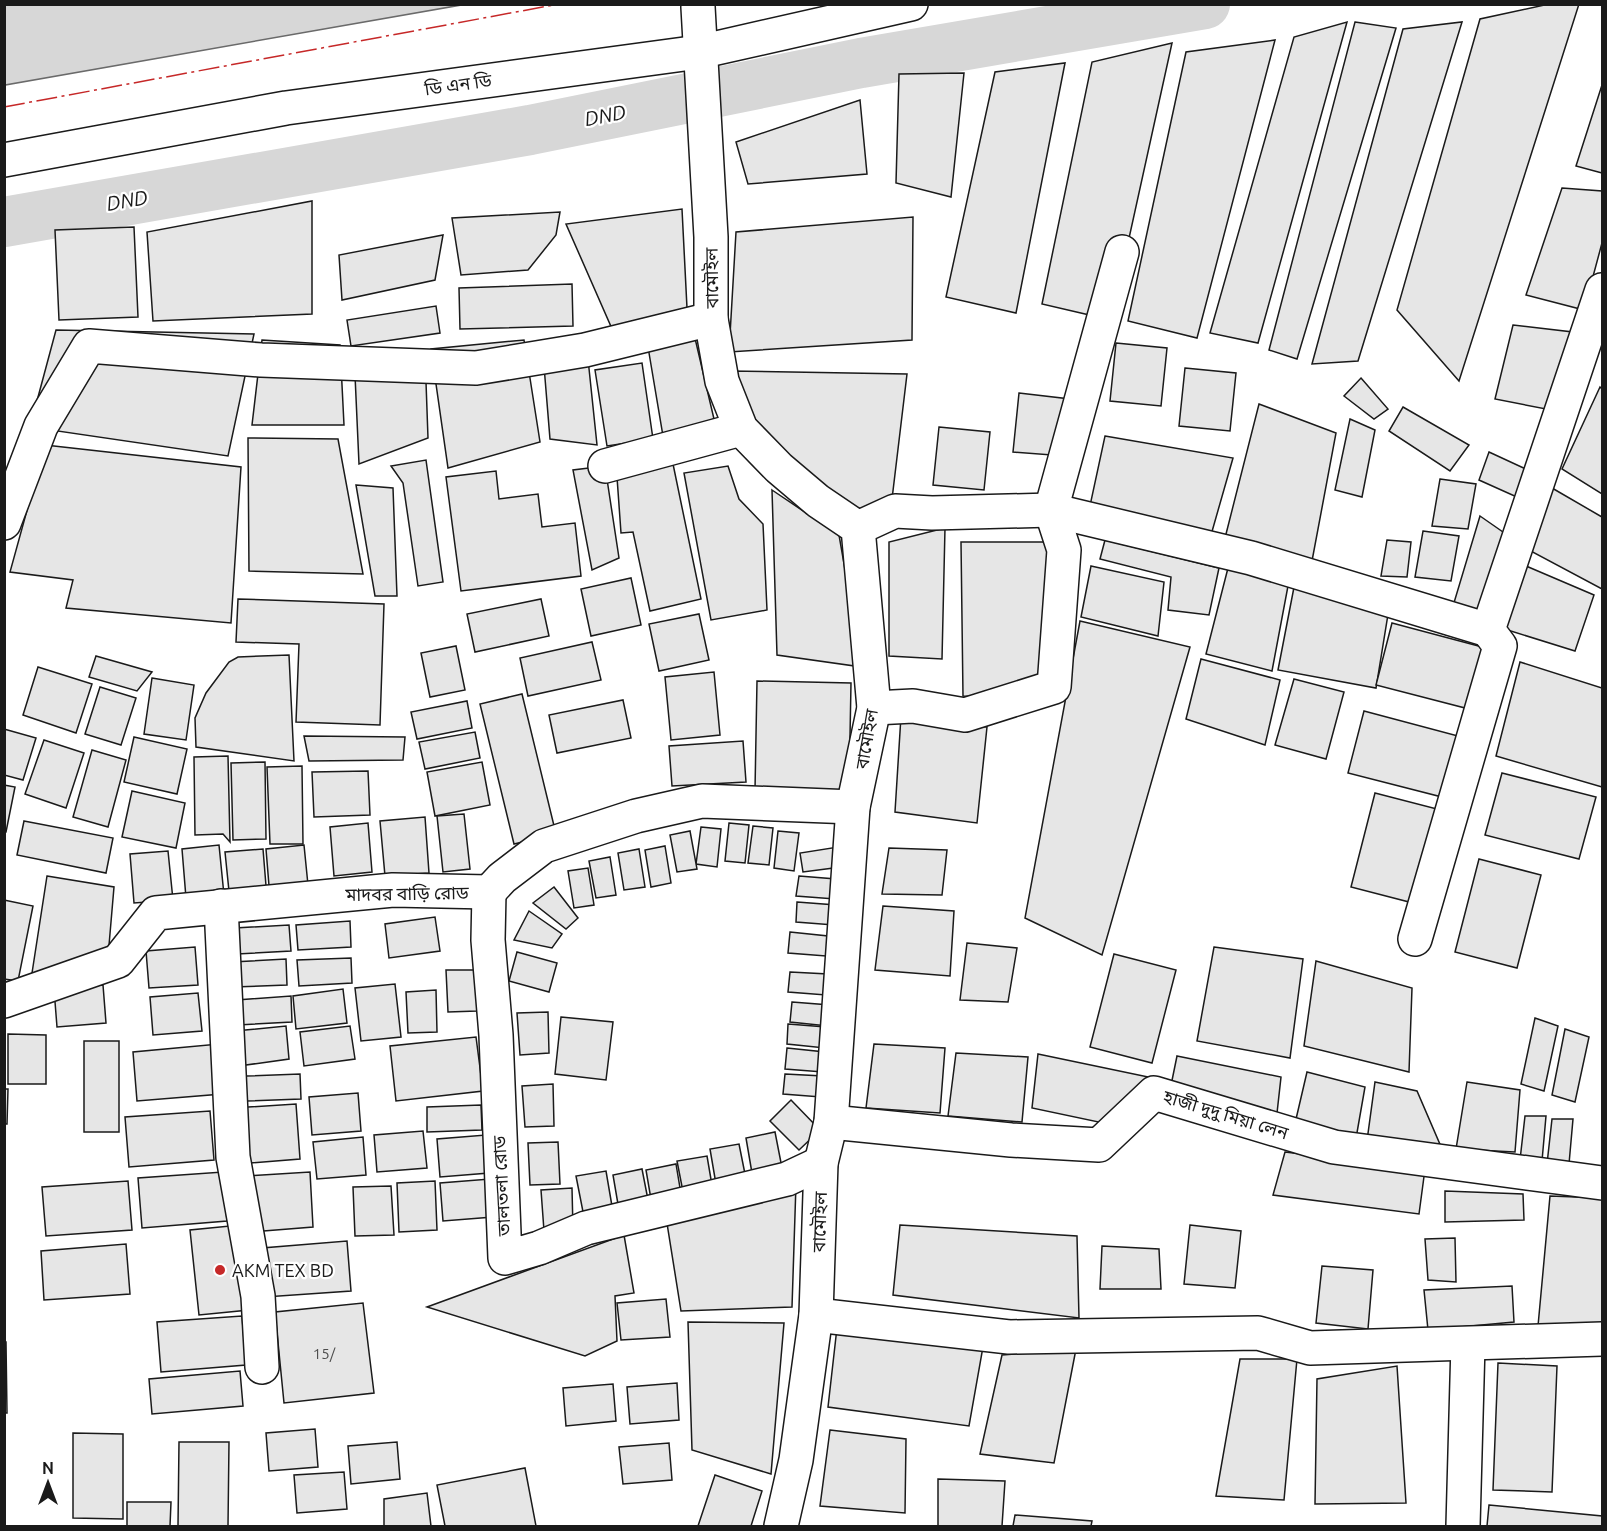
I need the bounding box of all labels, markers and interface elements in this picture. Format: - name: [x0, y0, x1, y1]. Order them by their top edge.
- street label: ডি এন ডি: [422, 69, 493, 99]
- water label: DND: [582, 100, 628, 130]
- water label: DND: [104, 185, 150, 215]
- street label: বামৌইল: [700, 247, 722, 309]
- street label: বামৌইল: [851, 707, 881, 772]
- street label: মাদবর বাড়ি রোড: [344, 882, 469, 904]
- street label: হাজী দুদু মিয়া লেন: [1160, 1085, 1292, 1144]
- street label: তালতলা রোড: [488, 1135, 514, 1238]
- street label: বামৌইল: [808, 1191, 830, 1254]
- place label: AKM TEX BD: [232, 1260, 334, 1280]
- marker: AKM TEX BD: [213, 1263, 227, 1277]
- house number: 15/: [313, 1345, 336, 1362]
- north arrow: [18, 1453, 78, 1513]
- text: N: [42, 1459, 54, 1477]

